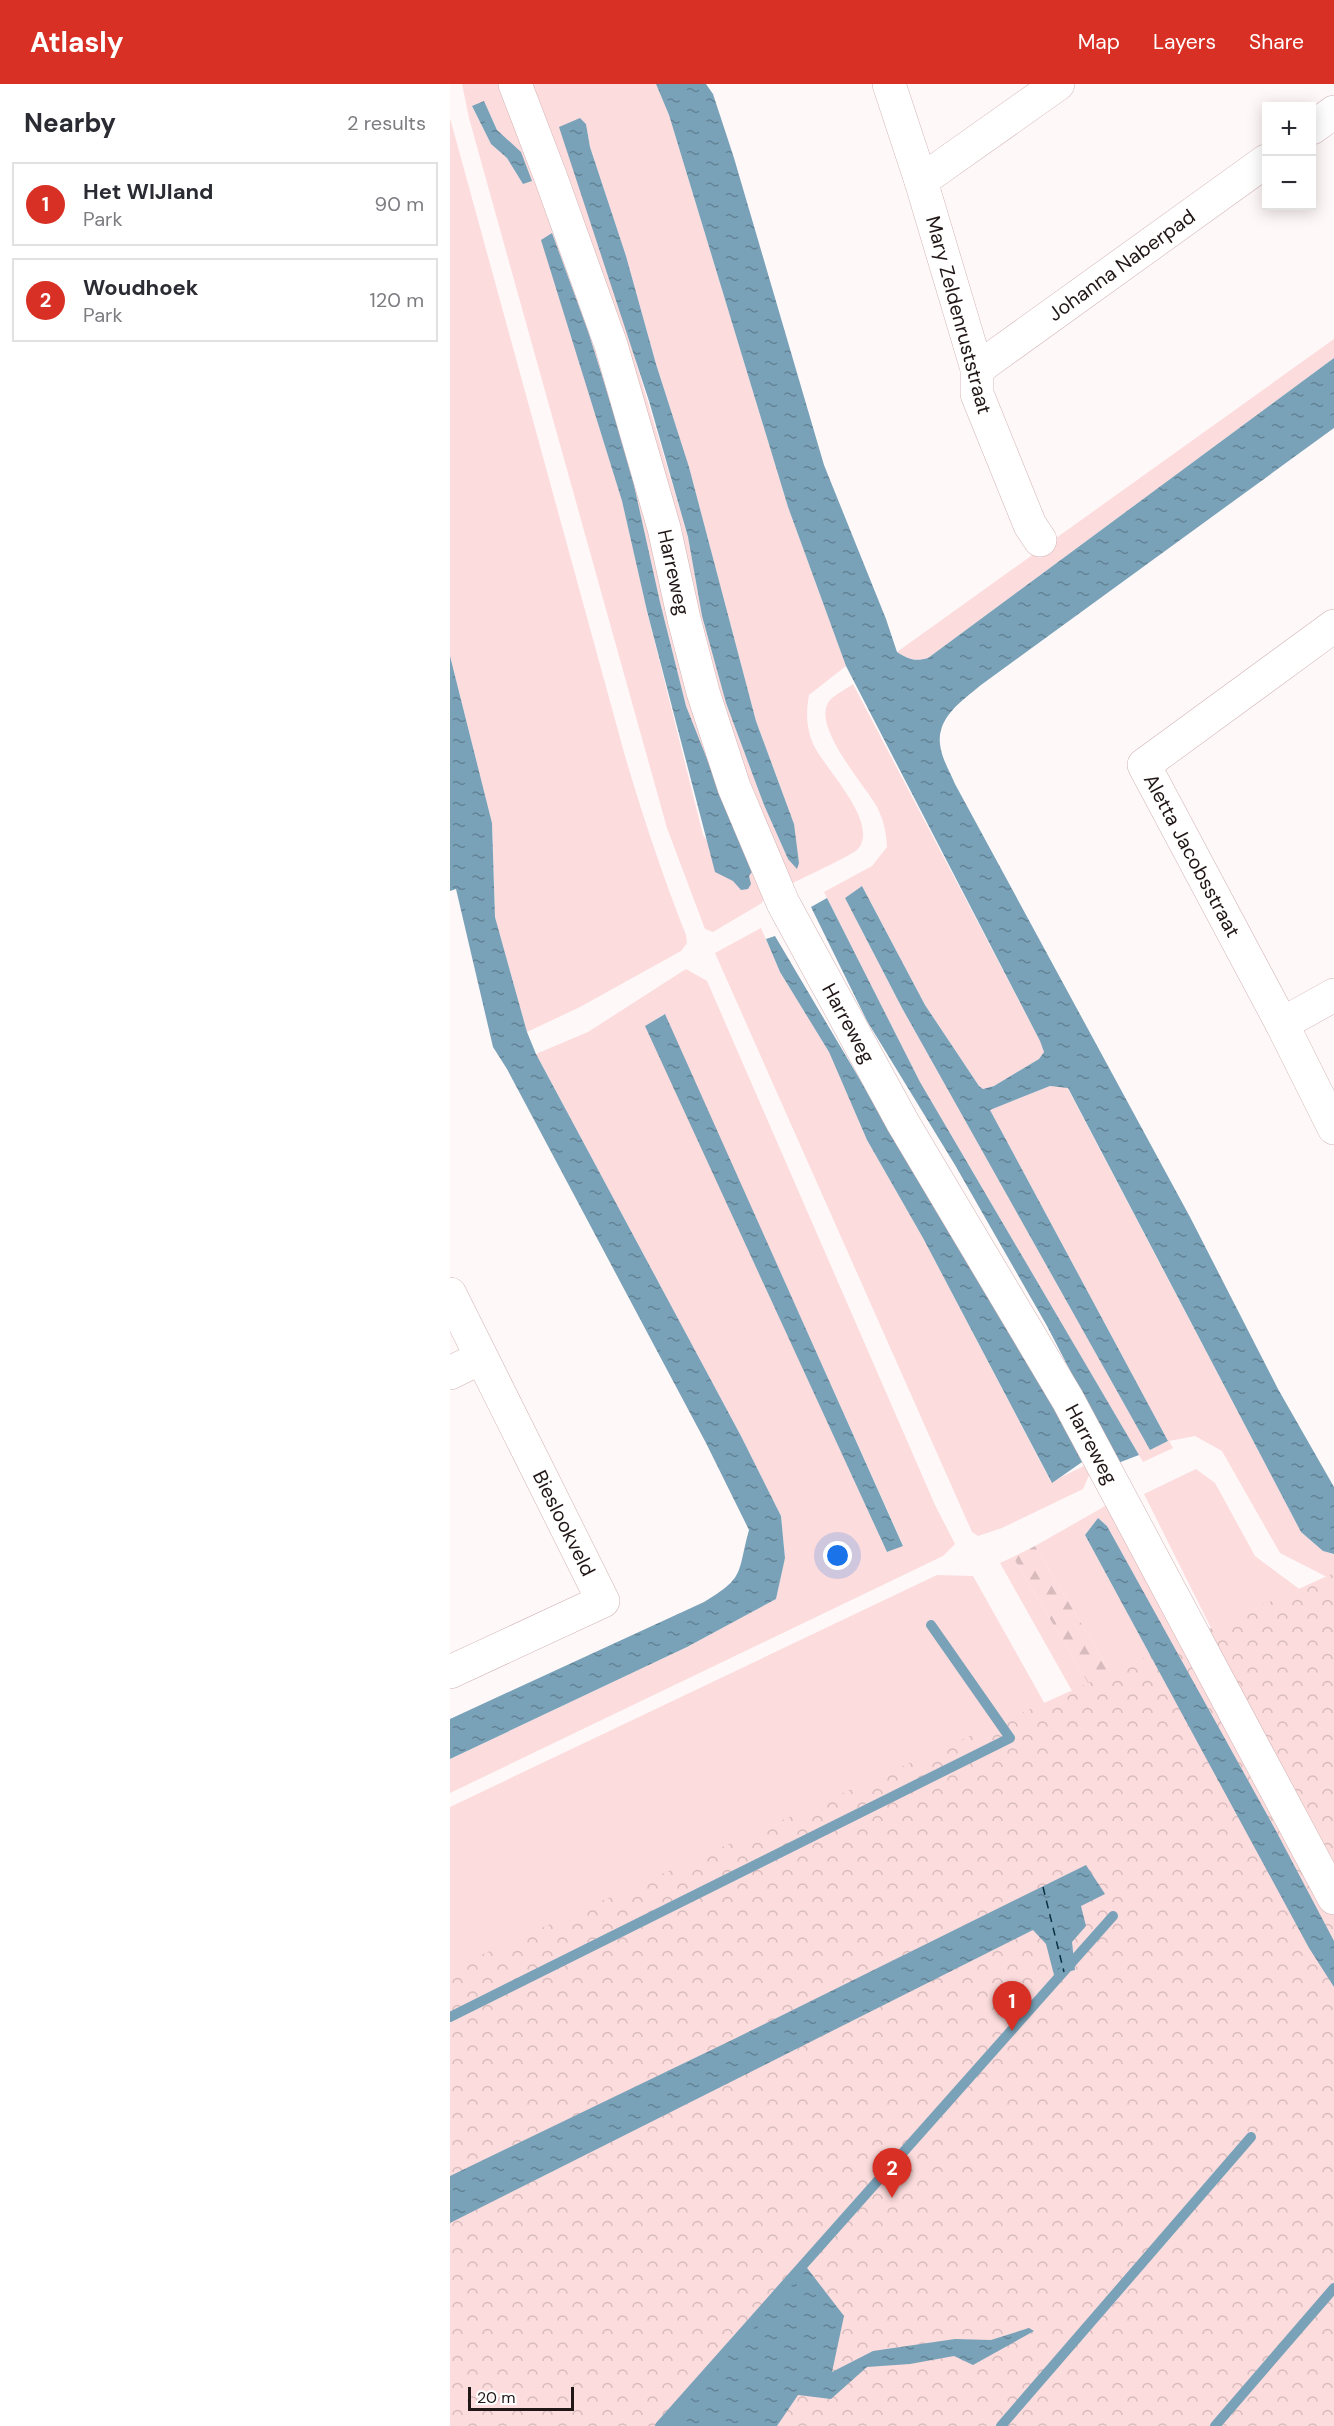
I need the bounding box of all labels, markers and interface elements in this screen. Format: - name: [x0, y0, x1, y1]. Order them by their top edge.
- text: Atlasly: [30, 24, 124, 61]
- text: Map: [1078, 28, 1120, 56]
- text: Layers: [1153, 28, 1216, 56]
- text: Share: [1249, 28, 1304, 56]
- map controls: [1262, 102, 1316, 210]
- button: +: [1262, 102, 1316, 156]
- text: Nearby: [24, 106, 116, 140]
- text: 2 results: [347, 110, 426, 136]
- button: −: [1262, 156, 1316, 210]
- text: Het WIJland: [83, 177, 214, 206]
- text: 1: [42, 191, 49, 217]
- text: 90 m: [375, 191, 424, 217]
- street label: Johanna Naberpad: [1043, 203, 1200, 327]
- text: Park: [83, 206, 123, 232]
- street label: Mary Zeldenruststraat: [920, 213, 998, 417]
- text: Woudhoek: [83, 273, 199, 302]
- text: 2: [40, 287, 51, 313]
- text: 120 m: [370, 287, 424, 313]
- text: Park: [83, 302, 123, 328]
- street label: Harreweg: [652, 527, 696, 618]
- street label: Aletta Jacobsstraat: [1138, 769, 1247, 942]
- street label: Harreweg: [816, 979, 881, 1068]
- street label: Harreweg: [1059, 1399, 1124, 1489]
- street label: Bieslookveld: [527, 1466, 601, 1580]
- your location: [823, 1541, 852, 1570]
- pin: 1: [992, 1982, 1032, 2031]
- pin: 2: [872, 2148, 912, 2198]
- scale bar: [468, 2384, 574, 2412]
- text: 20 m: [477, 2387, 516, 2408]

